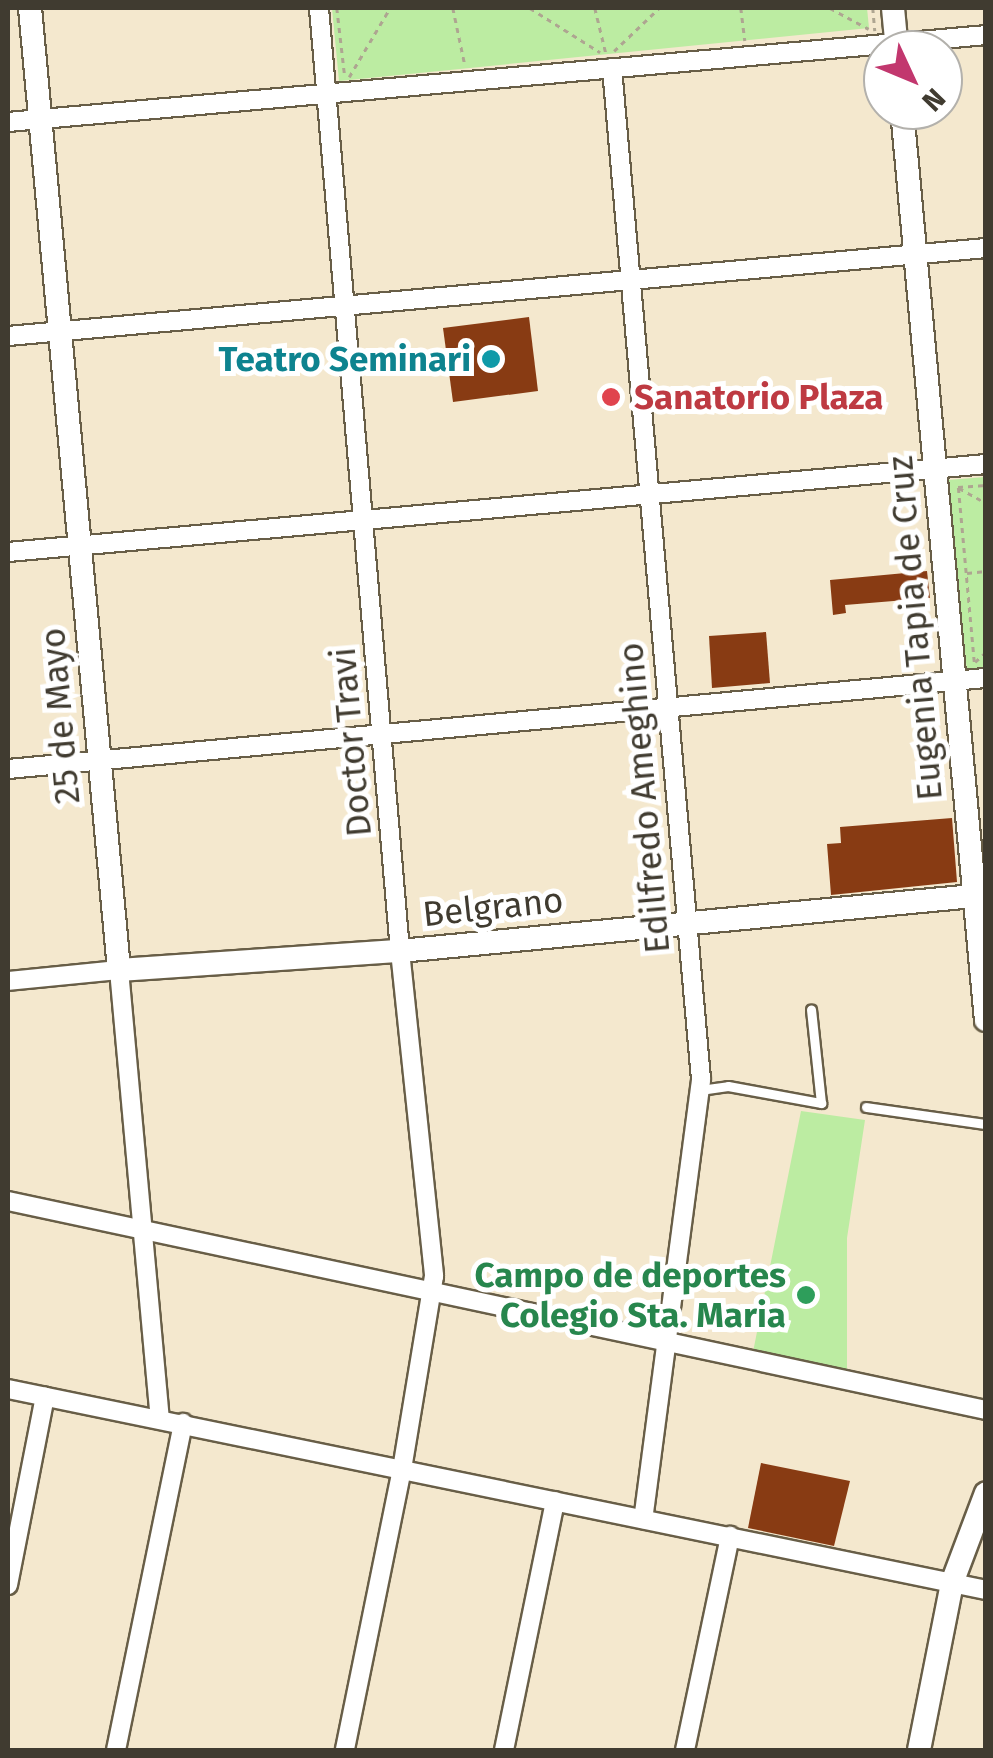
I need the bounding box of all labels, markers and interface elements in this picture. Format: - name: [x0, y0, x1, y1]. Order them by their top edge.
- north arrow: [863, 30, 963, 130]
- text: N: [915, 82, 952, 118]
- place label: Teatro Seminari: [219, 338, 471, 380]
- marker: Teatro Seminari: [480, 348, 502, 370]
- place label: Sanatorio Plaza: [634, 376, 883, 418]
- marker: Sanatorio Plaza: [598, 384, 624, 410]
- street label: Eugenia Tapia de Cruz: [879, 454, 951, 802]
- street label: 25 de Mayo: [31, 626, 89, 806]
- street label: Edilfredo Ameghino: [609, 641, 679, 955]
- street label: Doctor Travi: [322, 646, 380, 838]
- street label: Belgrano: [421, 879, 565, 935]
- place label: Campo de deportes Colegio Sta. Maria: [474, 1254, 786, 1336]
- marker: Campo de deportes Colegio Sta. Maria: [795, 1284, 817, 1306]

